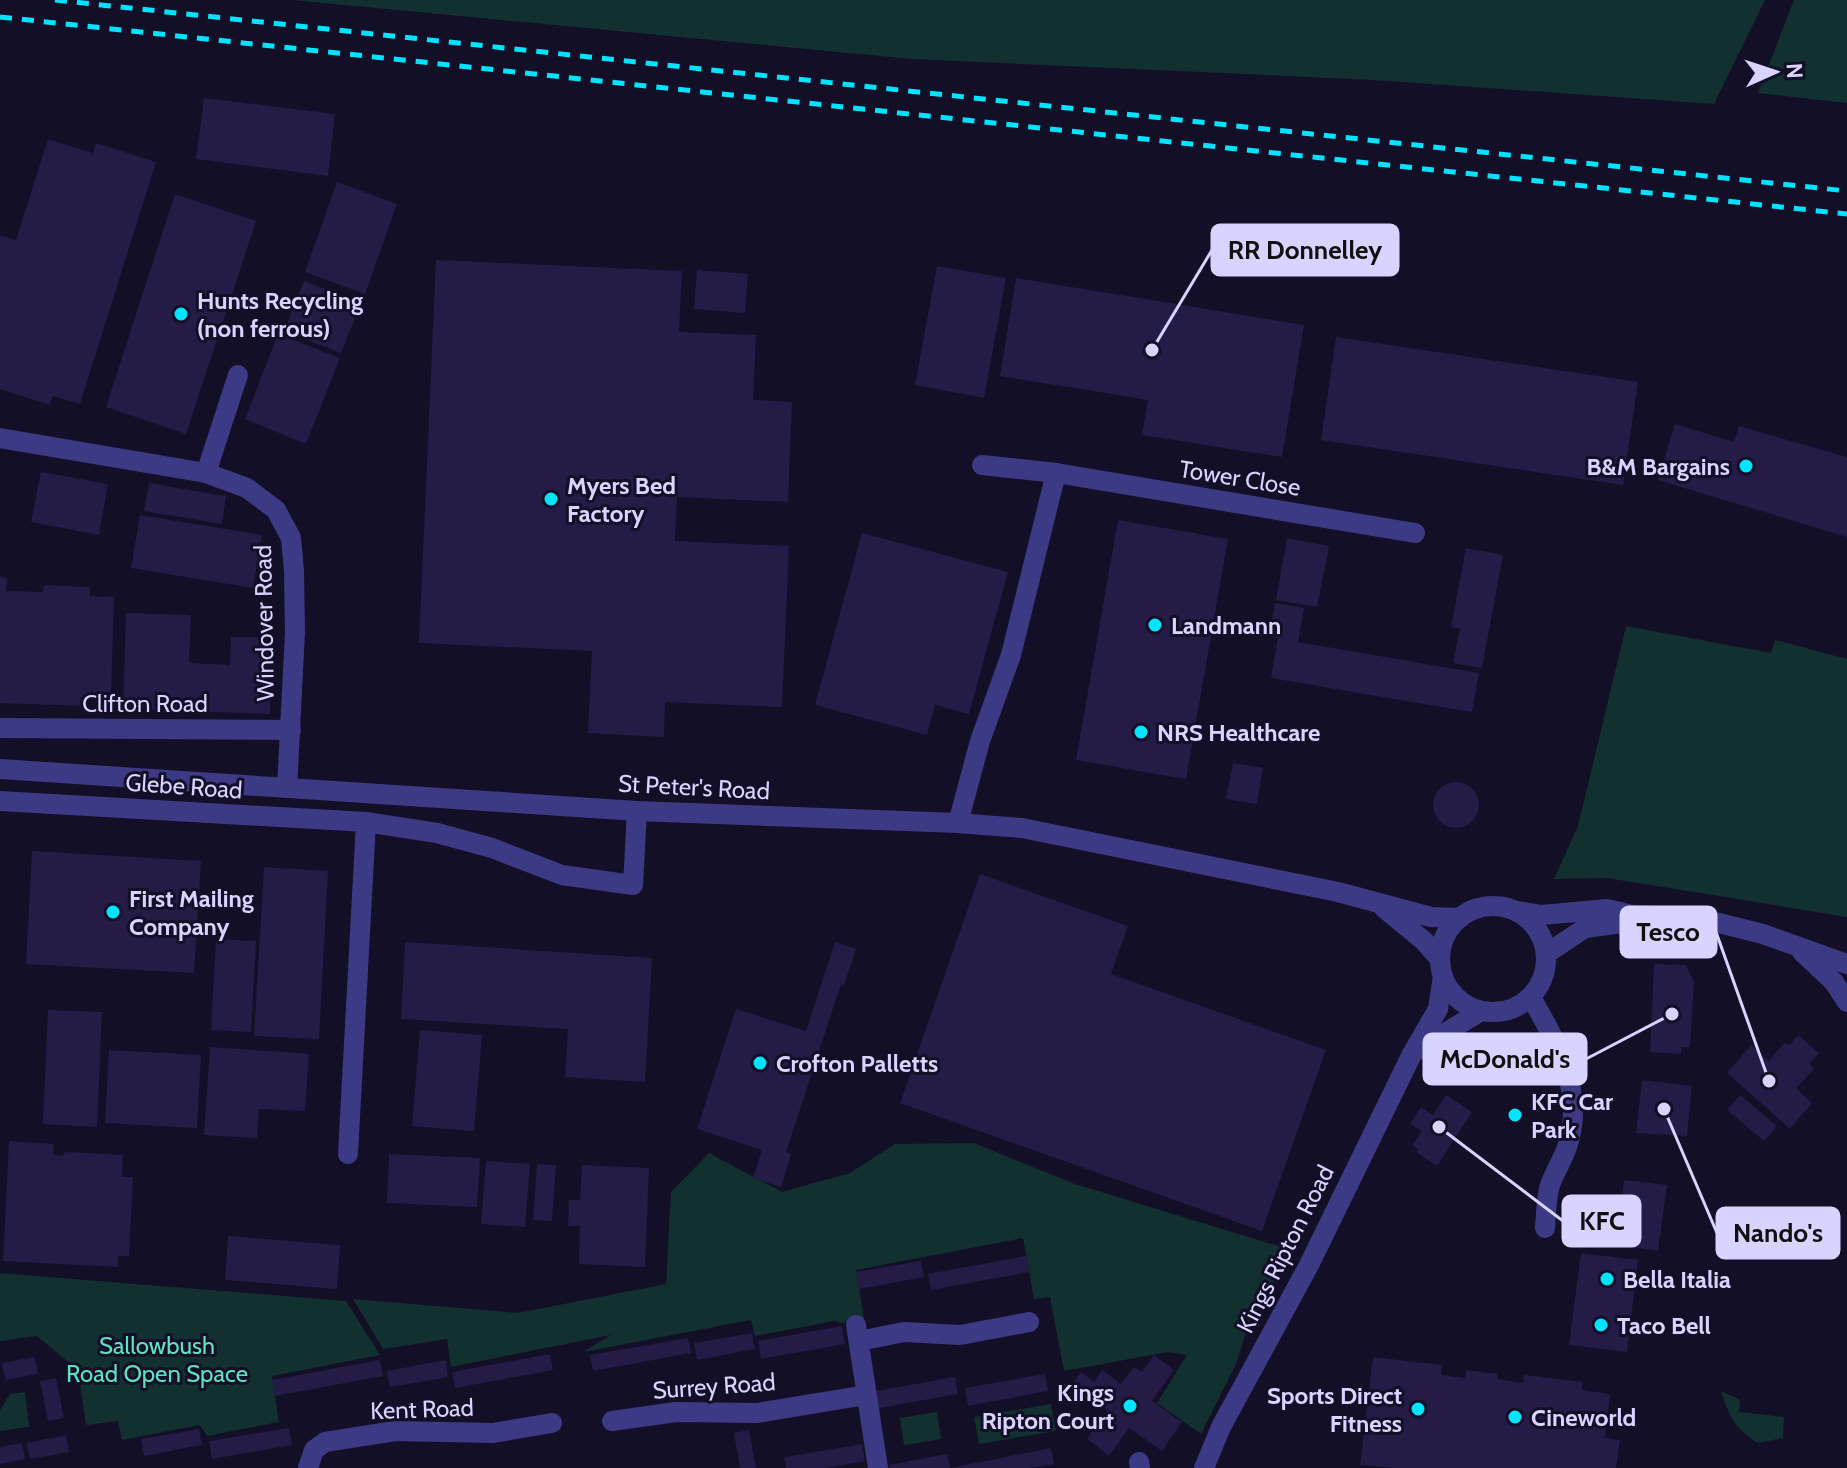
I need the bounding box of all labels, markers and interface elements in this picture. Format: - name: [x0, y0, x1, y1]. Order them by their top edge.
- north arrow: [1735, 32, 1815, 112]
- text: N: [1781, 63, 1808, 79]
- callout: RR Donnelley: [1212, 225, 1398, 275]
- text: RR Donnelley: [1228, 234, 1382, 266]
- place label: Hunts Recycling (non ferrous): [197, 286, 363, 343]
- marker: Hunts Recycling (non ferrous): [172, 305, 190, 323]
- place label: B&M Bargains: [1587, 452, 1730, 481]
- street label: Tower Close: [1177, 454, 1303, 502]
- marker: B&M Bargains: [1737, 457, 1755, 475]
- place label: Myers Bed Factory: [567, 471, 676, 528]
- marker: Myers Bed Factory: [542, 490, 560, 508]
- street label: Windover Road: [248, 545, 280, 701]
- place label: Landmann: [1171, 611, 1281, 640]
- marker: Landmann: [1146, 616, 1164, 634]
- street label: Clifton Road: [82, 689, 208, 718]
- place label: NRS Healthcare: [1157, 718, 1320, 747]
- marker: NRS Healthcare: [1132, 723, 1150, 741]
- street label: Glebe Road: [125, 767, 243, 805]
- street label: St Peter's Road: [617, 769, 771, 805]
- place label: First Mailing Company: [129, 884, 254, 941]
- marker: First Mailing Company: [104, 903, 122, 921]
- callout: Tesco: [1621, 907, 1716, 957]
- text: Tesco: [1636, 916, 1700, 948]
- callout: McDonald's: [1424, 1034, 1586, 1084]
- text: McDonald's: [1440, 1043, 1570, 1075]
- place label: Crofton Palletts: [776, 1049, 938, 1078]
- marker: Crofton Palletts: [751, 1054, 769, 1072]
- place label: KFC Car Park: [1531, 1087, 1613, 1144]
- marker: KFC Car Park: [1506, 1106, 1524, 1124]
- street label: Kings Ripton Road: [1230, 1160, 1340, 1338]
- callout: KFC: [1563, 1196, 1640, 1246]
- text: KFC: [1579, 1205, 1625, 1237]
- callout: Nando's: [1717, 1208, 1839, 1258]
- text: Nando's: [1733, 1217, 1823, 1249]
- place label: Bella Italia: [1623, 1265, 1731, 1294]
- marker: Bella Italia: [1598, 1270, 1616, 1288]
- place label: Taco Bell: [1617, 1311, 1711, 1340]
- marker: Taco Bell: [1592, 1316, 1610, 1334]
- park label: Sallowbush Road Open Space: [66, 1331, 248, 1388]
- street label: Surrey Road: [652, 1367, 776, 1405]
- place label: Kings Ripton Court: [982, 1378, 1114, 1435]
- place label: Sports Direct Fitness: [1267, 1381, 1402, 1438]
- street label: Kent Road: [370, 1393, 474, 1425]
- marker: Kings Ripton Court: [1121, 1397, 1139, 1415]
- marker: Sports Direct Fitness: [1409, 1400, 1427, 1418]
- place label: Cineworld: [1531, 1403, 1636, 1432]
- marker: Cineworld: [1506, 1408, 1524, 1426]

